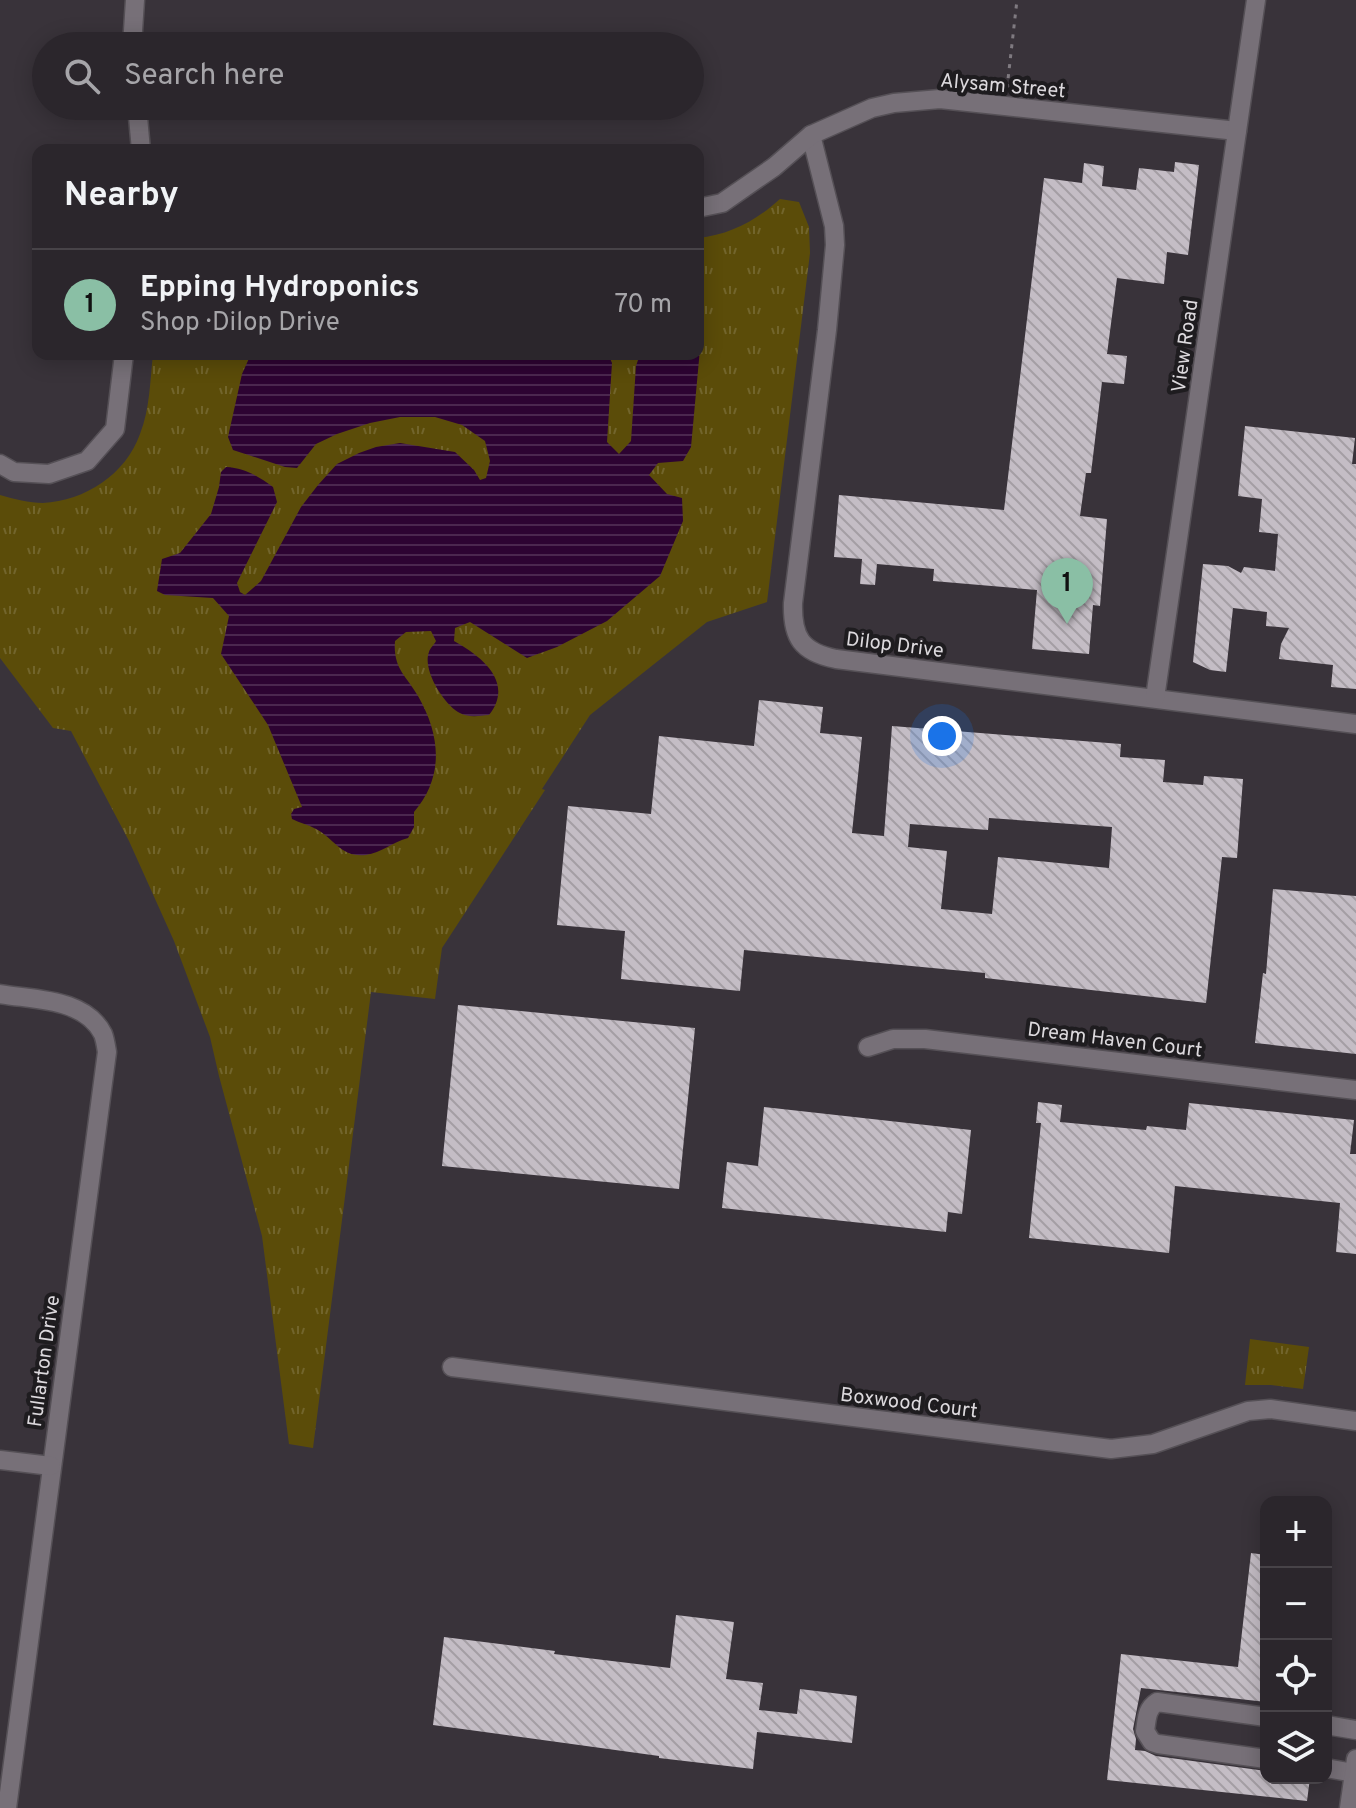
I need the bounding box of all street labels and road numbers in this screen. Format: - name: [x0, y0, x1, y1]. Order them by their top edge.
- street label: Alysam Street: [939, 69, 1067, 105]
- street label: View Road: [1167, 298, 1205, 395]
- street label: Dilop Drive: [844, 627, 945, 665]
- street label: Dream Haven Court: [1026, 1017, 1204, 1065]
- street label: Fullarton Drive: [23, 1294, 67, 1429]
- street label: Boxwood Court: [839, 1383, 979, 1425]

